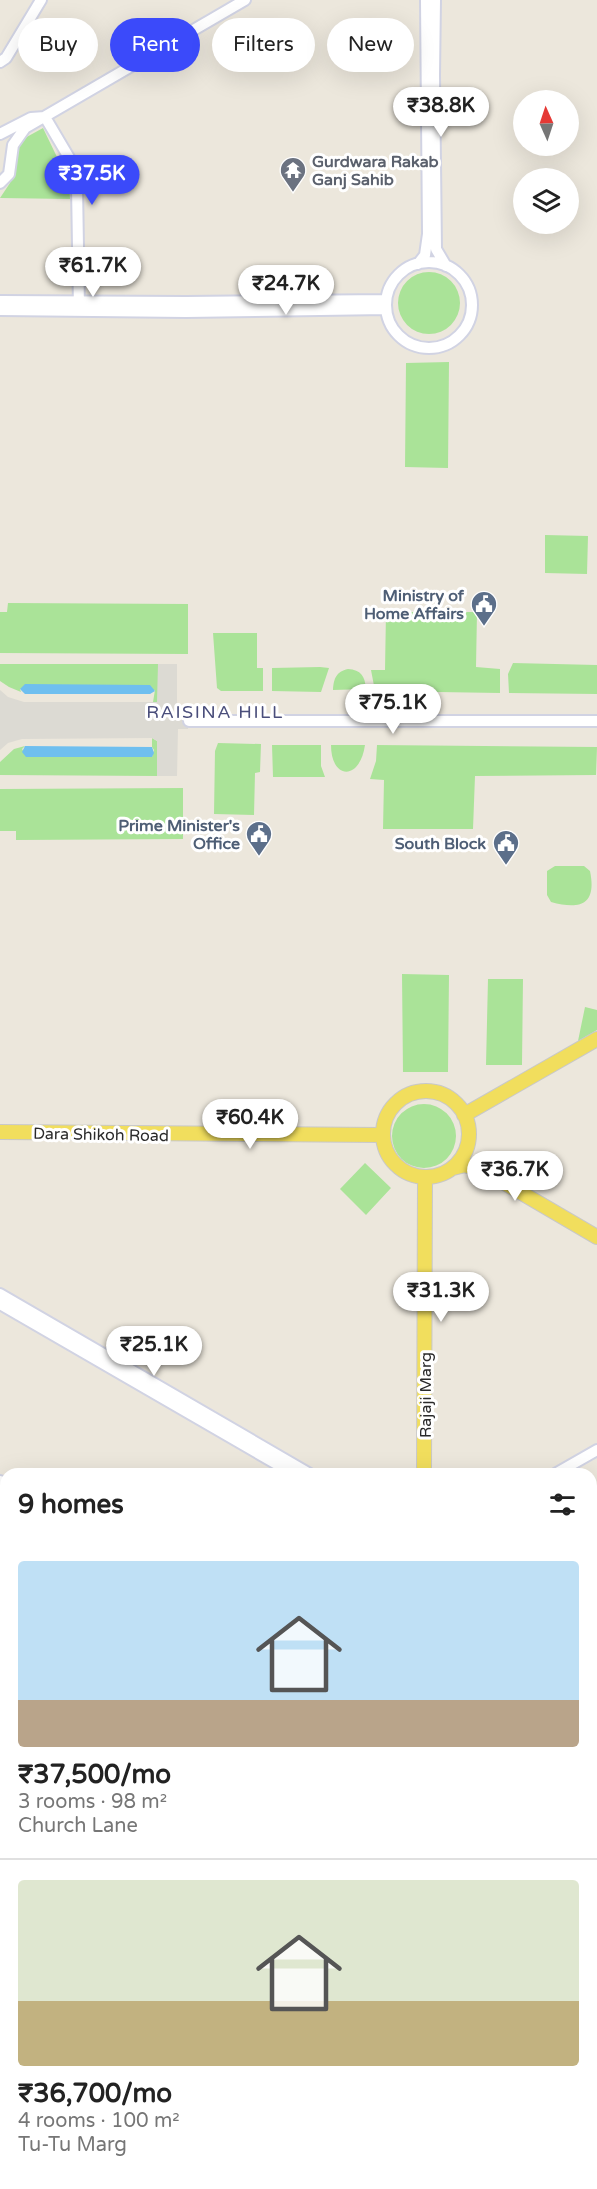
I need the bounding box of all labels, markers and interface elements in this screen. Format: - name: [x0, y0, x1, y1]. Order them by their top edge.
- chip: Buy: [18, 18, 98, 72]
- chip: Rent: [110, 18, 200, 72]
- chip: Filters: [212, 18, 315, 72]
- chip: New: [327, 18, 414, 72]
- pin: ₹38.8K: [392, 87, 490, 138]
- north arrow: [513, 90, 579, 156]
- map controls: [513, 90, 579, 234]
- text: ₹38.8K: [407, 94, 475, 118]
- place label: Gurdwara Rakab Ganj Sahib: [312, 152, 439, 190]
- pin: ₹37.5K: [43, 155, 141, 206]
- temple icon: Gurdwara Rakab Ganj Sahib: [278, 155, 308, 193]
- text: ₹37.5K: [59, 162, 125, 186]
- button: layers: [513, 168, 579, 234]
- pin: ₹61.7K: [44, 247, 142, 298]
- text: ₹61.7K: [59, 254, 127, 278]
- pin: ₹24.7K: [237, 265, 335, 316]
- text: ₹24.7K: [252, 272, 320, 296]
- place label: Ministry of Home Affairs: [364, 586, 465, 624]
- public building icon: Ministry of Home Affairs: [469, 589, 499, 627]
- pin: ₹75.1K: [344, 684, 442, 735]
- text: ₹75.1K: [359, 691, 427, 715]
- district label: RAISINA HILL: [146, 701, 284, 723]
- place label: Prime Minister's Office: [118, 816, 240, 854]
- public building icon: Prime Minister's Office: [244, 819, 274, 857]
- public building icon: South Block: [491, 828, 521, 866]
- place label: South Block: [395, 834, 486, 854]
- pin: ₹60.4K: [201, 1099, 299, 1150]
- text: ₹60.4K: [216, 1106, 284, 1130]
- street label: Dara Shikoh Road: [33, 1124, 169, 1146]
- pin: ₹36.7K: [466, 1151, 564, 1202]
- text: ₹36.7K: [481, 1158, 549, 1182]
- pin: ₹31.3K: [392, 1272, 490, 1323]
- text: ₹31.3K: [407, 1279, 475, 1303]
- pin: ₹25.1K: [105, 1326, 203, 1377]
- text: ₹25.1K: [120, 1333, 188, 1357]
- street label: Rajaji Marg: [416, 1352, 436, 1438]
- icon: filters: [546, 1488, 579, 1521]
- text: 9 homes: [18, 1489, 124, 1520]
- icon: home: [245, 1600, 353, 1708]
- text: ₹37,500/mo: [18, 1759, 171, 1790]
- text: 3 rooms · 98 m²: [18, 1790, 167, 1814]
- text: Church Lane: [18, 1814, 138, 1838]
- icon: home: [245, 1919, 353, 2027]
- text: ₹36,700/mo: [18, 2078, 172, 2109]
- text: 4 rooms · 100 m²: [18, 2109, 180, 2133]
- text: Tu-Tu Marg: [18, 2133, 127, 2157]

